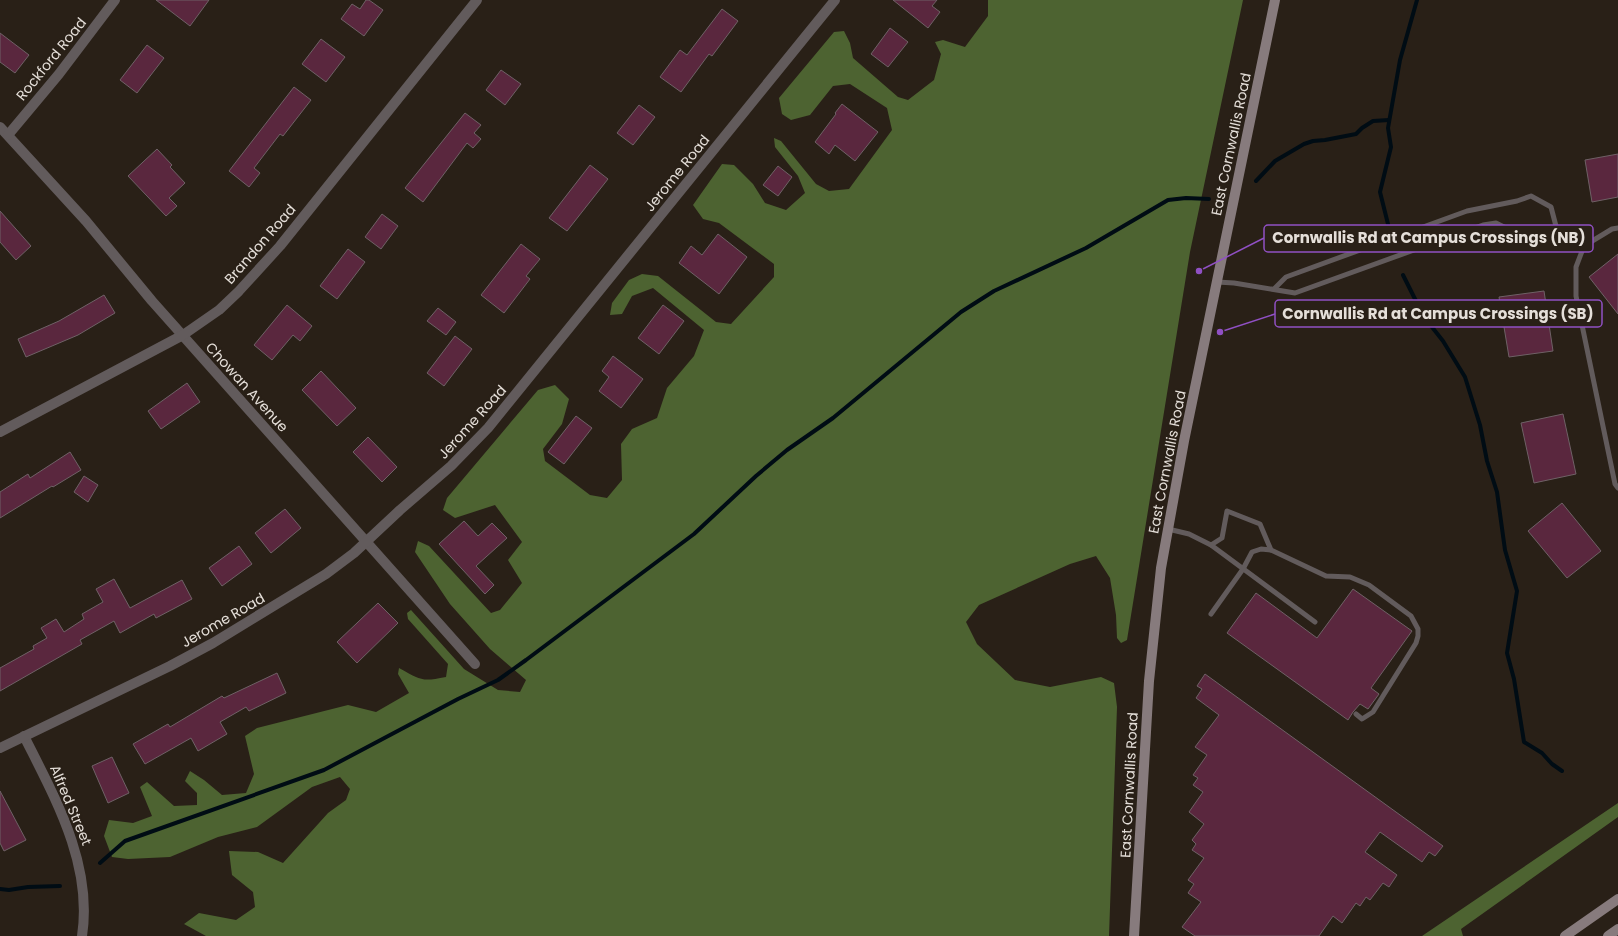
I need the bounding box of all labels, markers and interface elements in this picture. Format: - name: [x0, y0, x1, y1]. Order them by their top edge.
- street label: Rockford Road: [11, 13, 91, 105]
- street label: East Cornwallis Road: [1206, 71, 1256, 217]
- street label: Jerome Road: [640, 130, 714, 216]
- street label: Brandon Road: [220, 200, 300, 288]
- callout: Cornwallis Rd at Campus Crossings (NB): [1264, 225, 1593, 252]
- text: Cornwallis Rd at Campus Crossings (NB): [1272, 227, 1586, 248]
- callout: Cornwallis Rd at Campus Crossings (SB): [1275, 300, 1602, 327]
- text: Cornwallis Rd at Campus Crossings (SB): [1282, 303, 1594, 324]
- street label: Chowan Avenue: [201, 338, 293, 437]
- street label: Jerome Road: [433, 381, 511, 463]
- street label: East Cornwallis Road: [1143, 389, 1191, 535]
- street label: Jerome Road: [177, 588, 269, 652]
- street label: East Cornwallis Road: [1115, 712, 1143, 858]
- street label: Alfred Street: [45, 762, 97, 848]

